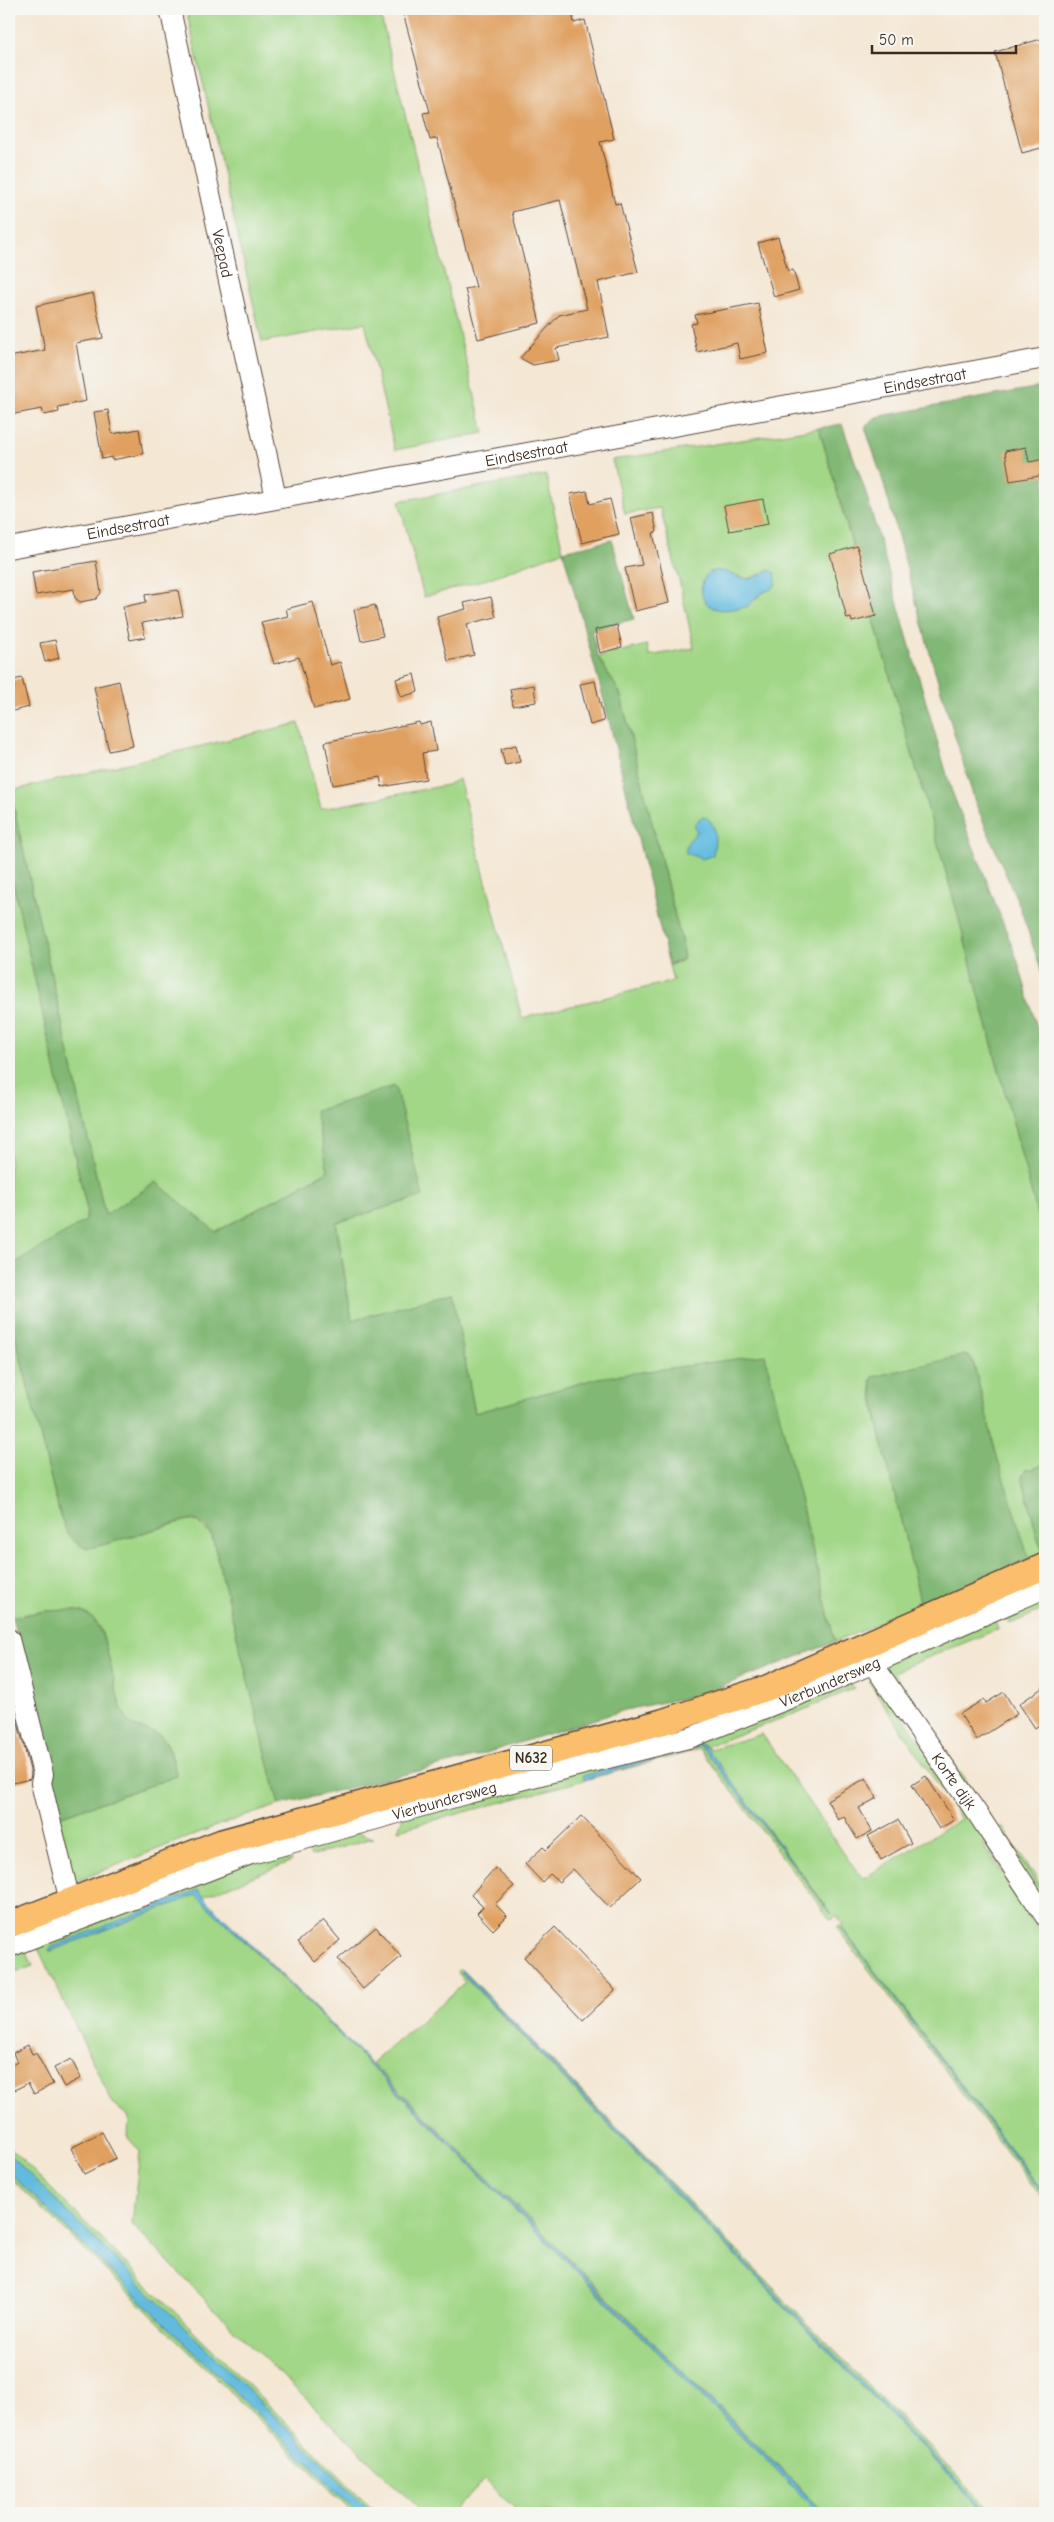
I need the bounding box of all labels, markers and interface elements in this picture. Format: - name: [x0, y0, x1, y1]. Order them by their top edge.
- scale bar: [872, 22, 1015, 54]
- text: 50 m: [879, 31, 914, 49]
- street label: Veepad: [208, 228, 236, 279]
- street label: Eindsestraat: [882, 365, 968, 397]
- street label: Eindsestraat: [484, 438, 570, 470]
- street label: Eindsestraat: [85, 511, 171, 544]
- street label: Vierbundersweg: [777, 1653, 883, 1711]
- road number: N632: [510, 1746, 552, 1770]
- street label: Korte dijk: [928, 1750, 980, 1813]
- street label: Vierbundersweg: [390, 1778, 499, 1824]

